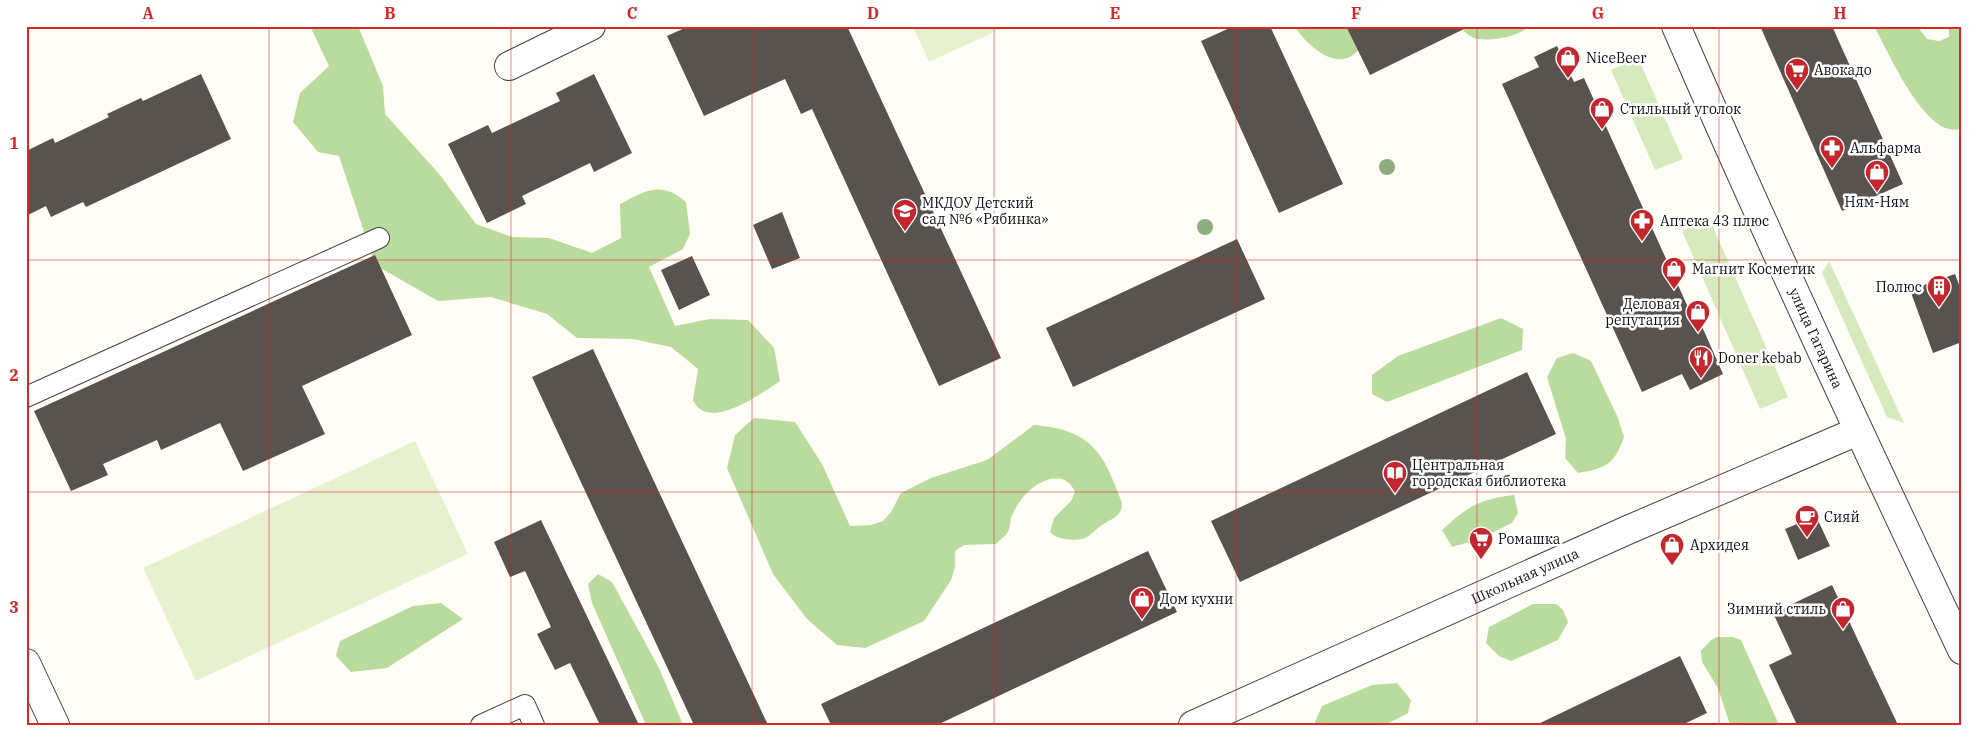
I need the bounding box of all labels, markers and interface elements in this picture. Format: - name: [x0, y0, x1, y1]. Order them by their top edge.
- text: A: [142, 3, 154, 23]
- text: B: [384, 3, 396, 23]
- text: C: [627, 3, 637, 23]
- text: D: [867, 3, 879, 23]
- text: E: [1110, 3, 1120, 23]
- text: F: [1351, 3, 1361, 23]
- text: G: [1592, 3, 1604, 23]
- text: H: [1834, 3, 1847, 23]
- shop icon: NiceBeer: [1555, 45, 1581, 79]
- place label: NiceBeer: [1586, 49, 1647, 67]
- supermarket icon: Авокадо: [1784, 57, 1810, 91]
- place label: Авокадо: [1814, 61, 1872, 79]
- shop icon: Стильный уголок: [1589, 96, 1615, 130]
- place label: Стильный уголок: [1620, 100, 1741, 118]
- text: 1: [9, 133, 19, 153]
- pharmacy icon: Альфарма: [1819, 135, 1845, 169]
- place label: Альфарма: [1850, 139, 1922, 157]
- shop icon: Ням-Ням: [1864, 159, 1890, 193]
- place label: Ням-Ням: [1845, 193, 1909, 211]
- place label: МКДОУ Детский сад №6 «Рябинка»: [922, 194, 1048, 228]
- school or university icon: МКДОУ Детский сад №6 «Рябинка»: [892, 198, 918, 232]
- pharmacy icon: Аптека 43 плюс: [1629, 208, 1655, 242]
- place label: Аптека 43 плюс: [1660, 212, 1769, 230]
- shop icon: Магнит Косметик: [1661, 256, 1687, 290]
- place label: Магнит Косметик: [1692, 260, 1815, 278]
- building icon: Полюс: [1926, 274, 1952, 308]
- place label: Полюс: [1876, 278, 1922, 296]
- street label: улица Гагарина: [1785, 285, 1847, 392]
- place label: Деловая репутация: [1605, 295, 1680, 329]
- shop icon: Деловая репутация: [1685, 299, 1711, 333]
- restaurant icon: Doner kebab: [1688, 345, 1714, 379]
- place label: Doner kebab: [1718, 349, 1802, 367]
- text: 2: [9, 365, 19, 385]
- place label: Центральная городская библиотека: [1412, 456, 1567, 490]
- library icon: Центральная городская библиотека: [1382, 460, 1408, 494]
- cafe icon: Сияй: [1794, 504, 1820, 538]
- place label: Сияй: [1824, 508, 1860, 526]
- supermarket icon: Ромашка: [1468, 526, 1494, 560]
- place label: Ромашка: [1498, 530, 1561, 548]
- shop icon: Архидея: [1659, 532, 1685, 566]
- place label: Архидея: [1690, 536, 1749, 554]
- street label: Школьная улица: [1469, 544, 1582, 608]
- shop icon: Дом кухни: [1129, 586, 1155, 620]
- place label: Дом кухни: [1160, 590, 1233, 608]
- shop icon: Зимний стиль: [1830, 596, 1856, 630]
- text: 3: [9, 597, 19, 617]
- place label: Зимний стиль: [1727, 600, 1826, 618]

